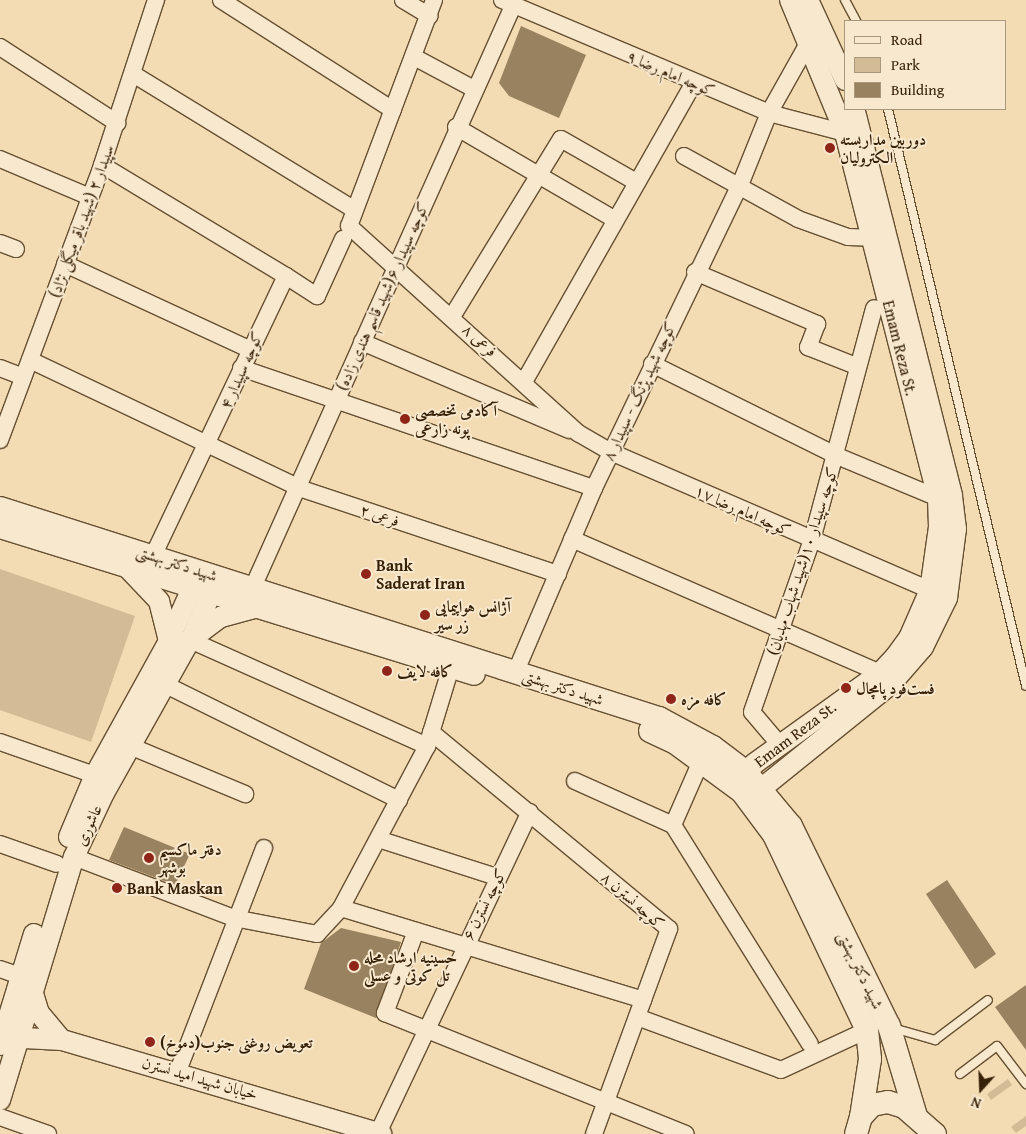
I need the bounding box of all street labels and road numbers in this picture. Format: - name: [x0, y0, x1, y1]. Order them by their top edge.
- street label: کوچه امام رضا ۹: [624, 46, 718, 100]
- street label: سپیدار ۲ (شهید باقر میگلی نژاد): [44, 142, 118, 300]
- street label: کوچه سپیدار ۶(شهید قاسم هندی زاده): [332, 199, 432, 393]
- street label: Emam Reza St.: [879, 298, 921, 398]
- street label: کوچه شهید پژنگ - سپیدار ۸: [598, 318, 680, 464]
- street label: فرعی ۸: [459, 319, 501, 361]
- street label: کوچه سپیدار ۴: [215, 328, 267, 412]
- street label: کوچه سپیدار ۱۰(شهید شهاب مهدیان): [762, 464, 842, 658]
- street label: کوچه امام رضا ۱۷: [692, 480, 794, 540]
- street label: فرعی ۲: [358, 500, 402, 530]
- street label: شهید دکتر بهشتی: [134, 541, 220, 585]
- street label: شهید دکتر بهشتی: [520, 665, 606, 709]
- street label: Emam Reza St.: [750, 697, 840, 771]
- street label: عاشوری: [70, 801, 106, 849]
- street label: کوچه نسترن ۶: [458, 865, 510, 943]
- street label: کوچه نسترن ۸: [597, 867, 669, 933]
- street label: شهید دکتر بهشتی: [834, 928, 888, 1012]
- street label: خیابان شهید امید نسترن: [140, 1052, 260, 1104]

